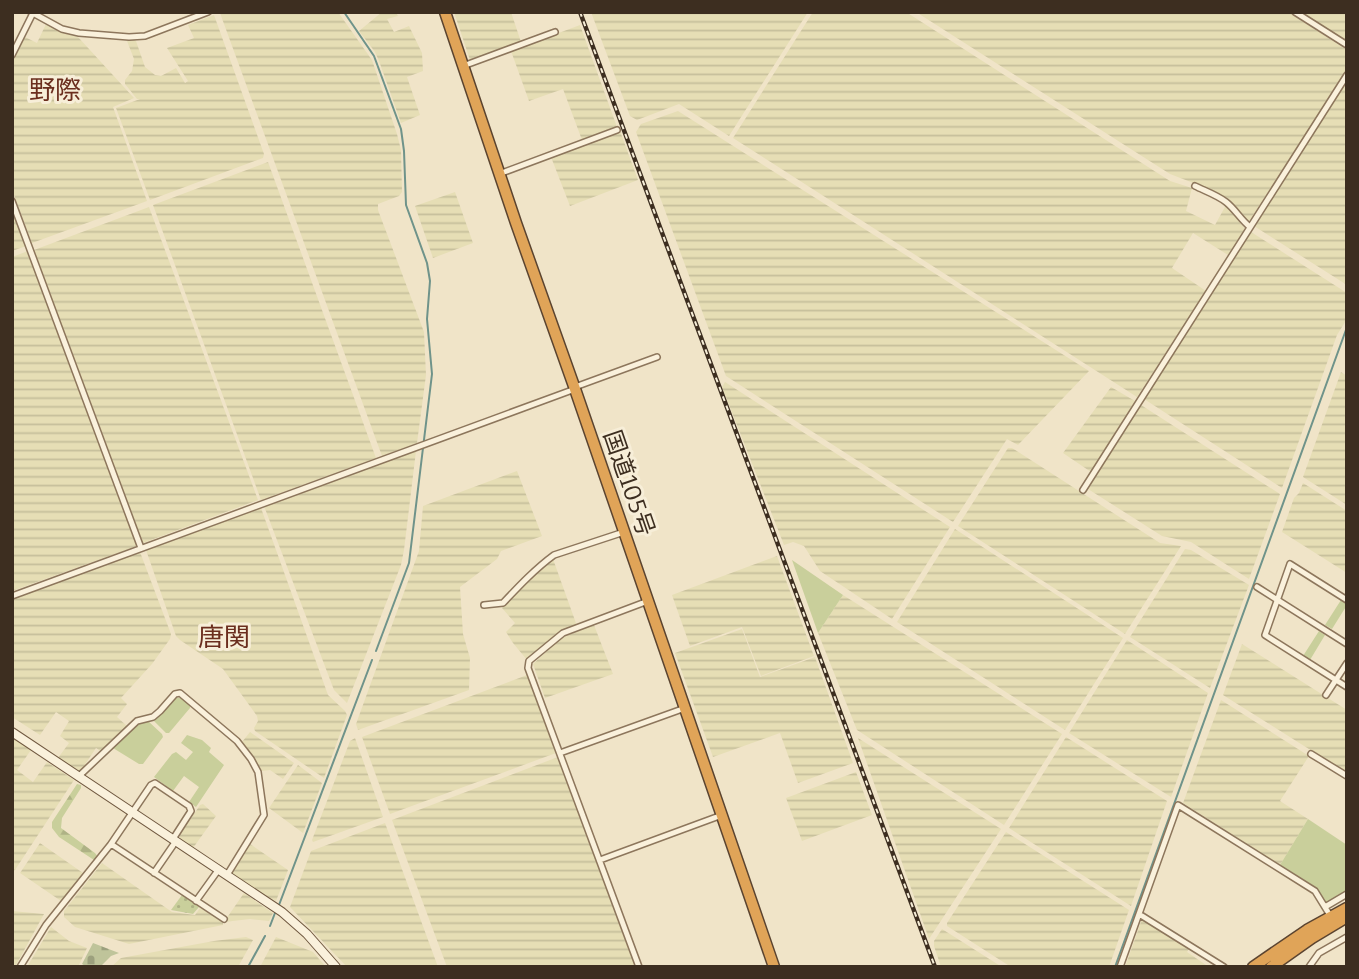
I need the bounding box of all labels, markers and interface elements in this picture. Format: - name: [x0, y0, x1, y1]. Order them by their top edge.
- district label: 野際: [29, 75, 81, 106]
- street label: 国道105号: [598, 426, 660, 540]
- district label: 唐関: [198, 622, 250, 653]

